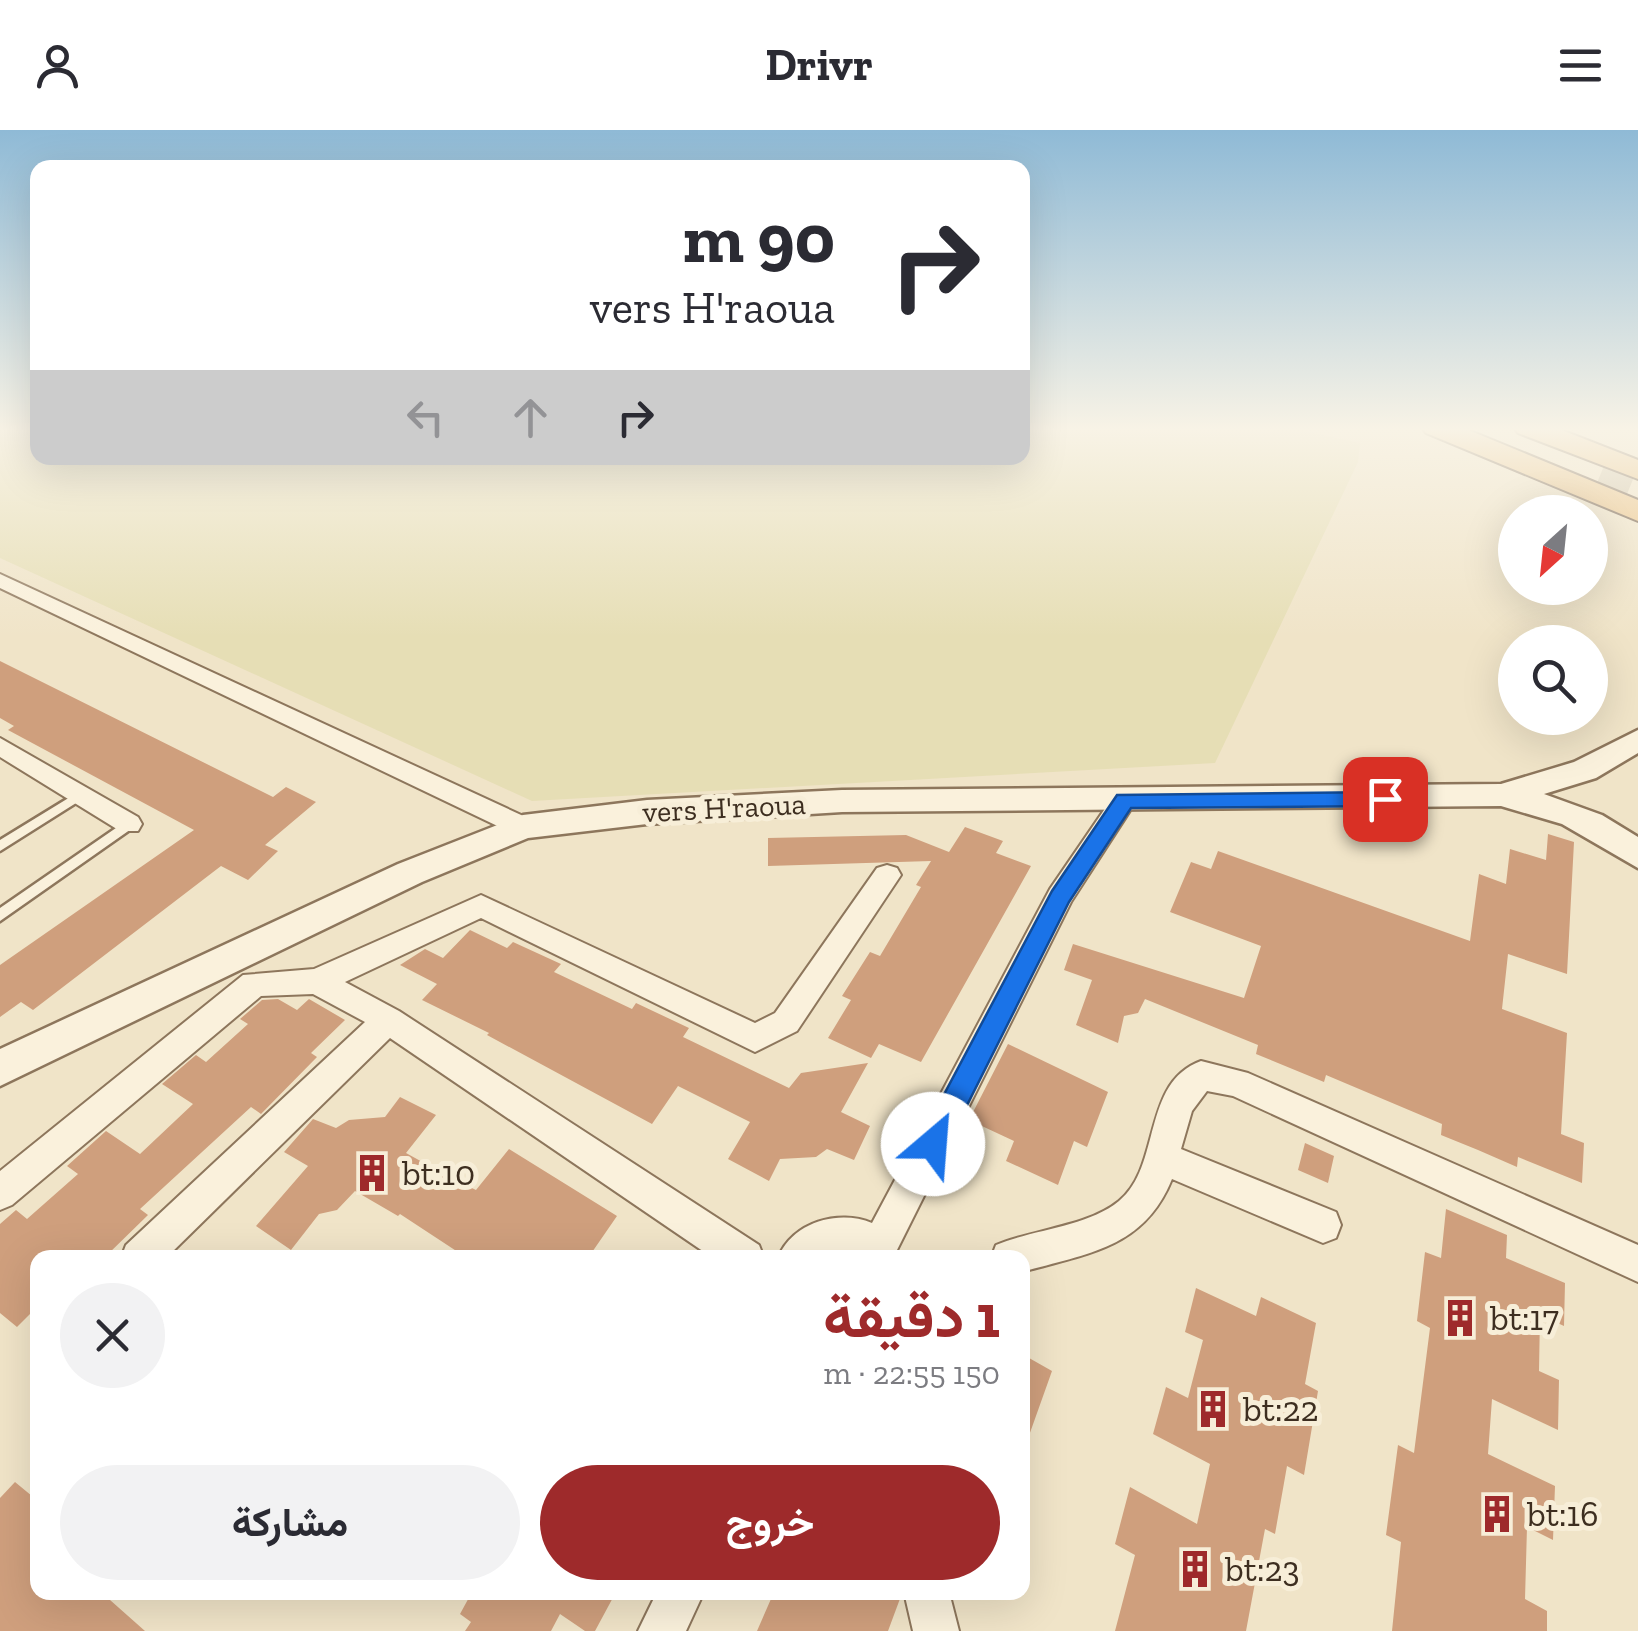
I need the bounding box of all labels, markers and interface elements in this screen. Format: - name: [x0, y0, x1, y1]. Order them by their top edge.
- icon: person: [30, 38, 85, 93]
- text: Drivr: [765, 38, 873, 92]
- icon: menu: [1553, 38, 1608, 93]
- text: 90 m: [683, 196, 835, 280]
- icon: right: [870, 200, 1000, 330]
- text: vers H'raoua: [590, 281, 835, 335]
- icon: left: [398, 390, 453, 445]
- icon: ahead: [503, 390, 558, 445]
- icon: right: [608, 390, 663, 445]
- north arrow: [1498, 495, 1608, 605]
- map controls: [1498, 495, 1608, 735]
- button: search: [1498, 625, 1608, 735]
- pin: [1343, 757, 1428, 842]
- icon: arrive: [1358, 772, 1413, 827]
- street label: vers H'raoua: [641, 786, 807, 830]
- position arrow: [881, 1092, 985, 1196]
- building icon: bt:10: [351, 1152, 393, 1194]
- place label: bt:10: [401, 1152, 475, 1194]
- text: 1 دقيقة: [823, 1280, 1000, 1352]
- button: close: [60, 1283, 165, 1388]
- building icon: bt:17: [1439, 1297, 1481, 1339]
- place label: bt:17: [1489, 1297, 1559, 1339]
- text: 150 m · 22:55: [824, 1354, 1000, 1392]
- building icon: bt:22: [1192, 1388, 1234, 1430]
- place label: bt:22: [1242, 1388, 1319, 1430]
- button: مشاركة: [60, 1465, 520, 1580]
- button: خروج: [540, 1465, 1000, 1580]
- building icon: bt:16: [1476, 1493, 1518, 1535]
- place label: bt:16: [1526, 1493, 1599, 1535]
- building icon: bt:23: [1174, 1548, 1216, 1590]
- place label: bt:23: [1224, 1548, 1300, 1590]

